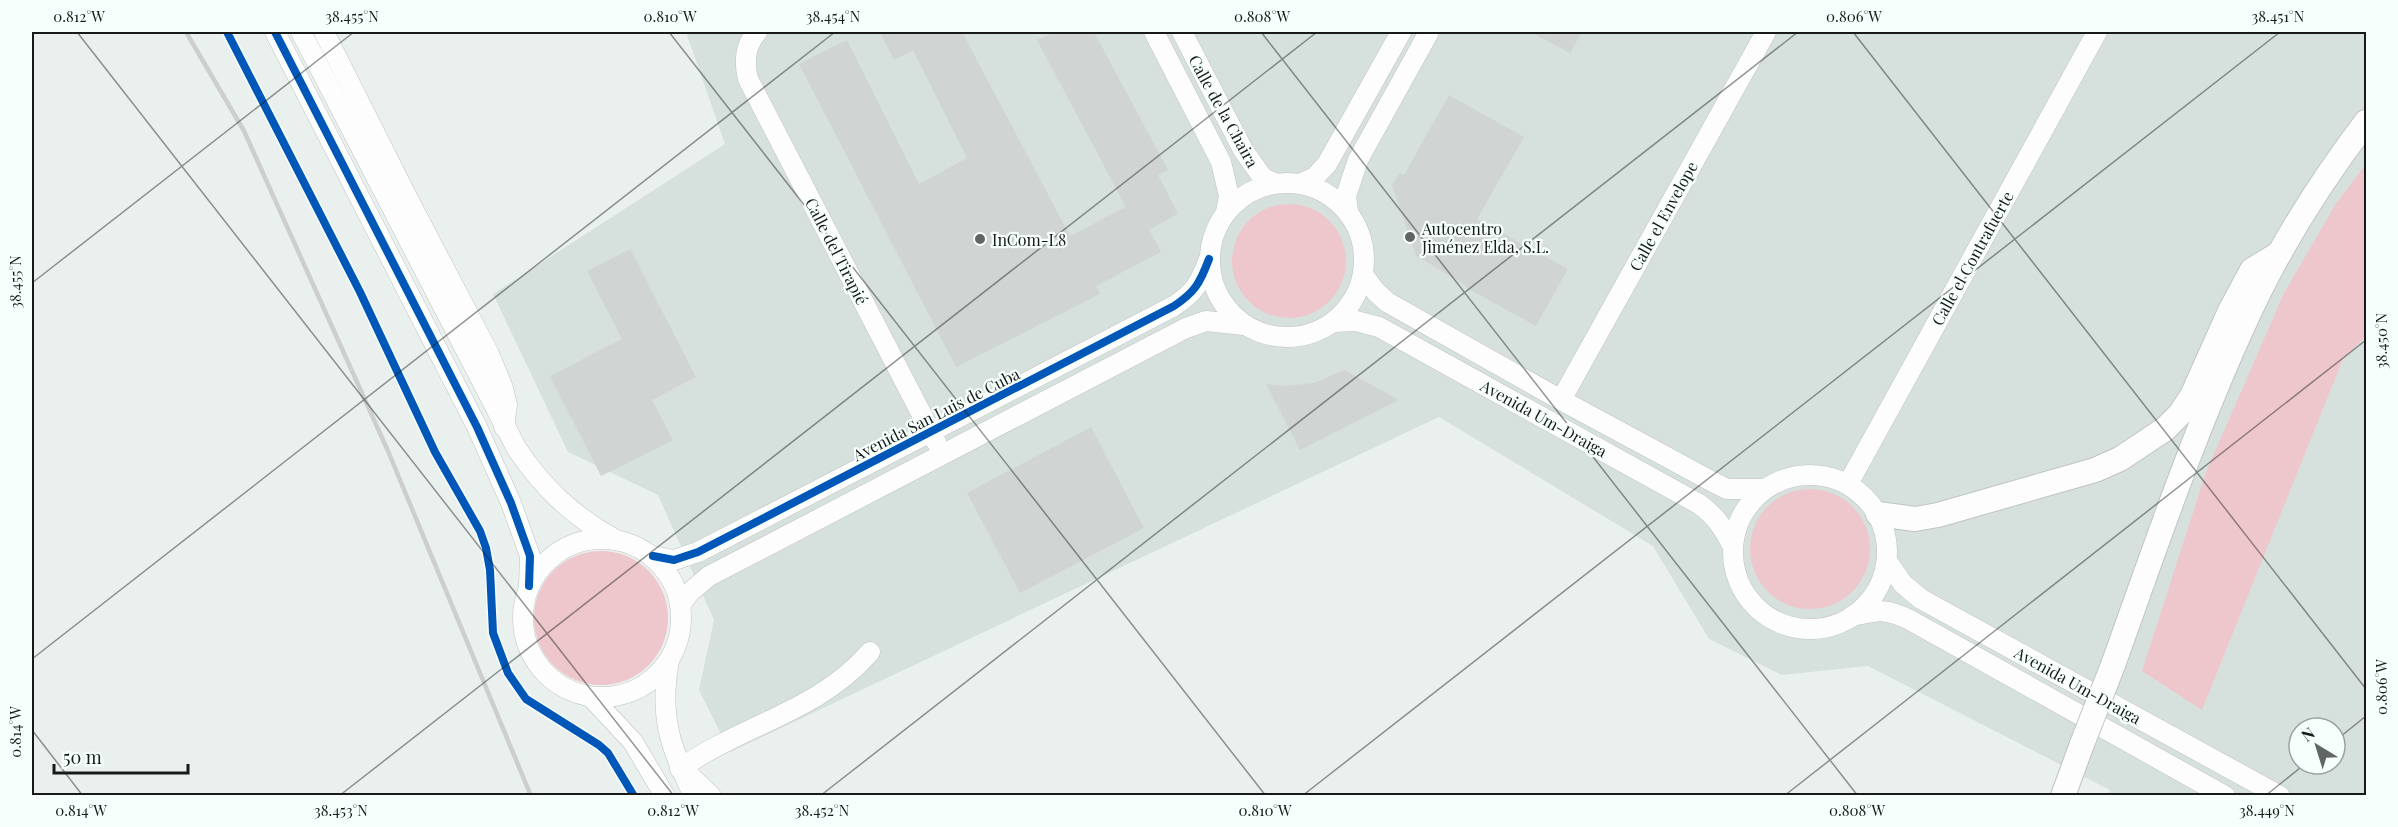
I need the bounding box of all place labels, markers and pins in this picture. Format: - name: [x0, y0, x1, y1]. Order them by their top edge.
- place label: Autocentro Jiménez Elda, S.L.: [1421, 218, 1549, 257]
- place label: InCom-L8: [992, 229, 1066, 250]
- marker: Autocentro Jiménez Elda, S.L.: [1403, 230, 1417, 244]
- marker: InCom-L8: [973, 232, 987, 246]

